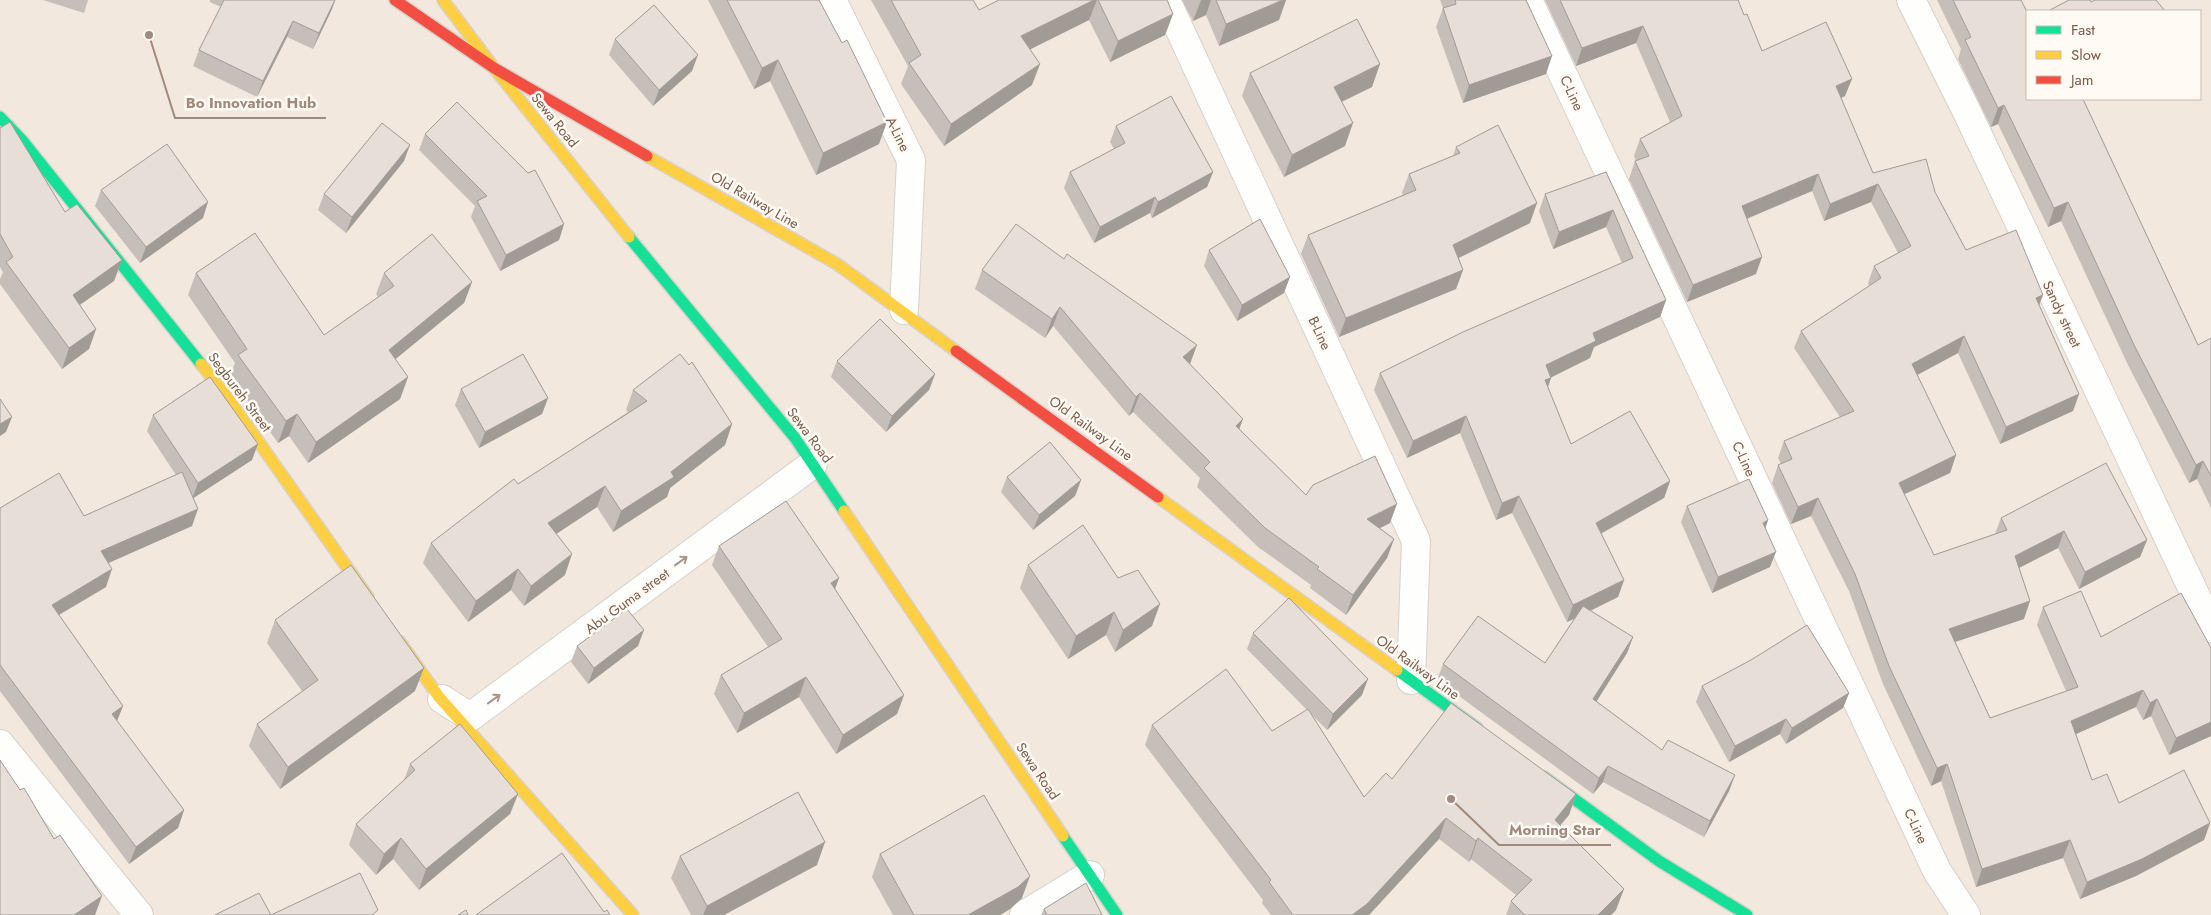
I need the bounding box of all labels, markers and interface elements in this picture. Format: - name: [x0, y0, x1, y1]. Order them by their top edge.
- legend: [2026, 10, 2201, 100]
- text: Fast: [2071, 19, 2095, 41]
- text: Slow: [2071, 44, 2102, 66]
- text: Jam: [2069, 69, 2094, 91]
- street label: C-Line: [1555, 72, 1589, 114]
- callout: Bo Innovation Hub: [175, 88, 326, 118]
- street label: Sewa Road: [527, 88, 583, 152]
- text: Bo Innovation Hub: [186, 92, 316, 114]
- street label: A-Line: [881, 113, 915, 155]
- street label: Old Railway Line: [707, 167, 803, 233]
- street label: Sandy street: [2038, 277, 2086, 351]
- street label: B-Line: [1303, 313, 1337, 353]
- street label: Segbureh Street: [203, 348, 277, 436]
- street label: Old Railway Line: [1045, 391, 1137, 465]
- street label: Sewa Road: [782, 403, 838, 467]
- street label: C-Line: [1727, 438, 1761, 480]
- one-way arrow: [674, 556, 687, 567]
- street label: Abu Guma street: [581, 563, 674, 639]
- street label: Old Railway Line: [1372, 630, 1464, 704]
- one-way arrow: [487, 694, 500, 705]
- street label: Sewa Road: [1011, 738, 1065, 804]
- street label: C-Line: [1899, 805, 1933, 847]
- callout: Morning Star: [1499, 815, 1611, 845]
- text: Morning Star: [1509, 819, 1602, 841]

